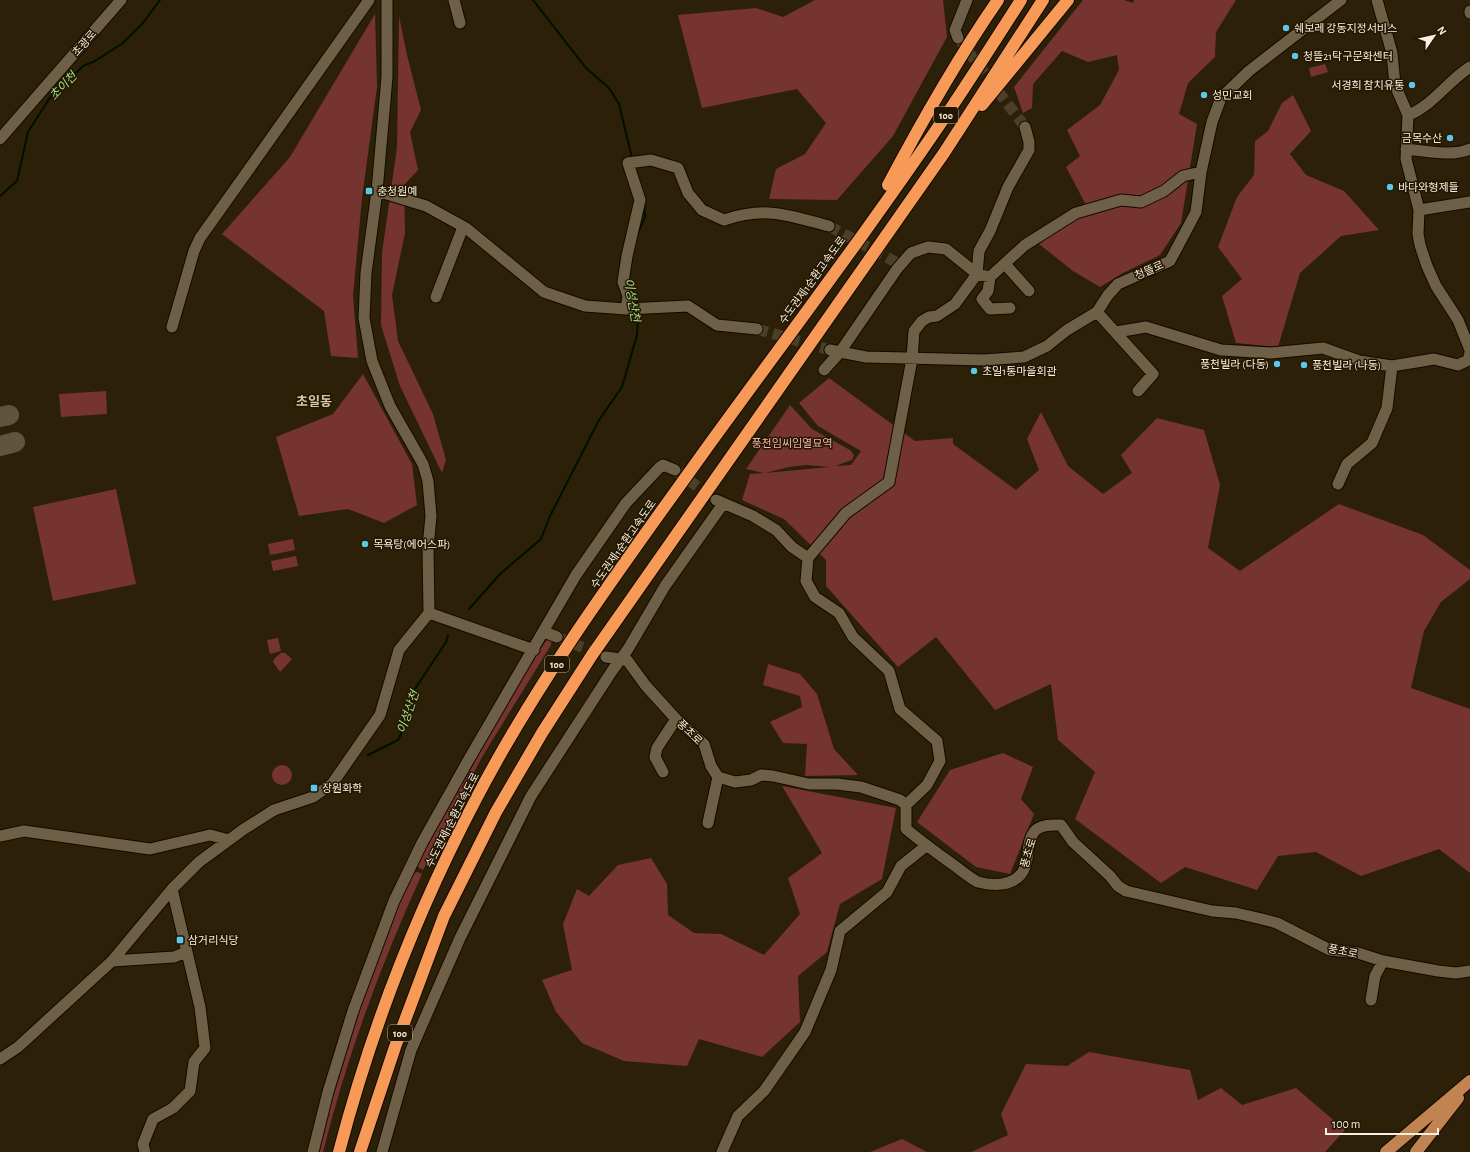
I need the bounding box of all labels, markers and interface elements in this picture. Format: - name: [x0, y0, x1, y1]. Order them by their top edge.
- north arrow: [1414, 16, 1454, 56]
- marker: 쉐보레 강동지정서비스: [1281, 23, 1291, 33]
- place label: 쉐보레 강동지정서비스: [1294, 23, 1397, 34]
- text: N: [1435, 24, 1449, 37]
- street label: 초광로: [70, 28, 98, 58]
- marker: 청뜰21탁구문화센터: [1290, 51, 1300, 61]
- place label: 청뜰21탁구문화센터: [1303, 51, 1393, 62]
- water label: 초이천: [47, 69, 80, 102]
- place label: 서경희 참치유통: [1331, 80, 1404, 91]
- marker: 서경희 참치유통: [1407, 80, 1417, 90]
- marker: 성민교회: [1199, 90, 1209, 100]
- place label: 성민교회: [1212, 90, 1252, 101]
- road number: 100: [934, 107, 958, 123]
- place label: 금목수산: [1402, 133, 1442, 144]
- marker: 금목수산: [1445, 133, 1455, 143]
- marker: 바다와형제들: [1385, 182, 1395, 192]
- place label: 바다와형제들: [1398, 182, 1459, 193]
- marker: 충청원예: [364, 186, 374, 196]
- place label: 충청원예: [377, 186, 417, 197]
- street label: 수도권제1순환고속도로: [776, 234, 848, 326]
- street label: 청뜰로: [1133, 259, 1165, 282]
- water label: 이성산천: [622, 277, 642, 325]
- place label: 풍천빌라 (다동): [1200, 358, 1269, 370]
- marker: 풍천빌라 (다동): [1272, 359, 1282, 369]
- place label: 풍천빌라 (나동): [1312, 359, 1381, 371]
- marker: 풍천빌라 (나동): [1299, 360, 1309, 370]
- marker: 초일1통마을회관: [969, 366, 979, 376]
- place label: 초일1통마을회관: [982, 366, 1057, 377]
- district label: 초일동: [296, 395, 332, 409]
- park label: 풍천임씨임열묘역: [752, 437, 832, 449]
- street label: 수도권제1순환고속도로: [588, 498, 658, 590]
- marker: 목욕탕(에어스파): [360, 539, 370, 549]
- place label: 목욕탕(에어스파): [373, 539, 450, 550]
- road number: 100: [545, 656, 569, 672]
- water label: 이성산천: [395, 687, 421, 735]
- street label: 풍초로: [675, 718, 704, 747]
- street label: 수도권제1순환고속도로: [423, 771, 481, 869]
- place label: 장원화학: [322, 782, 362, 794]
- marker: 장원화학: [309, 783, 319, 793]
- street label: 풍초로: [1019, 837, 1038, 869]
- marker: 삼거리식당: [175, 935, 185, 945]
- place label: 삼거리식당: [188, 935, 239, 946]
- street label: 풍초로: [1327, 943, 1359, 960]
- road number: 100: [388, 1025, 412, 1041]
- scale bar: [1326, 1110, 1438, 1136]
- text: 100 m: [1332, 1118, 1360, 1130]

